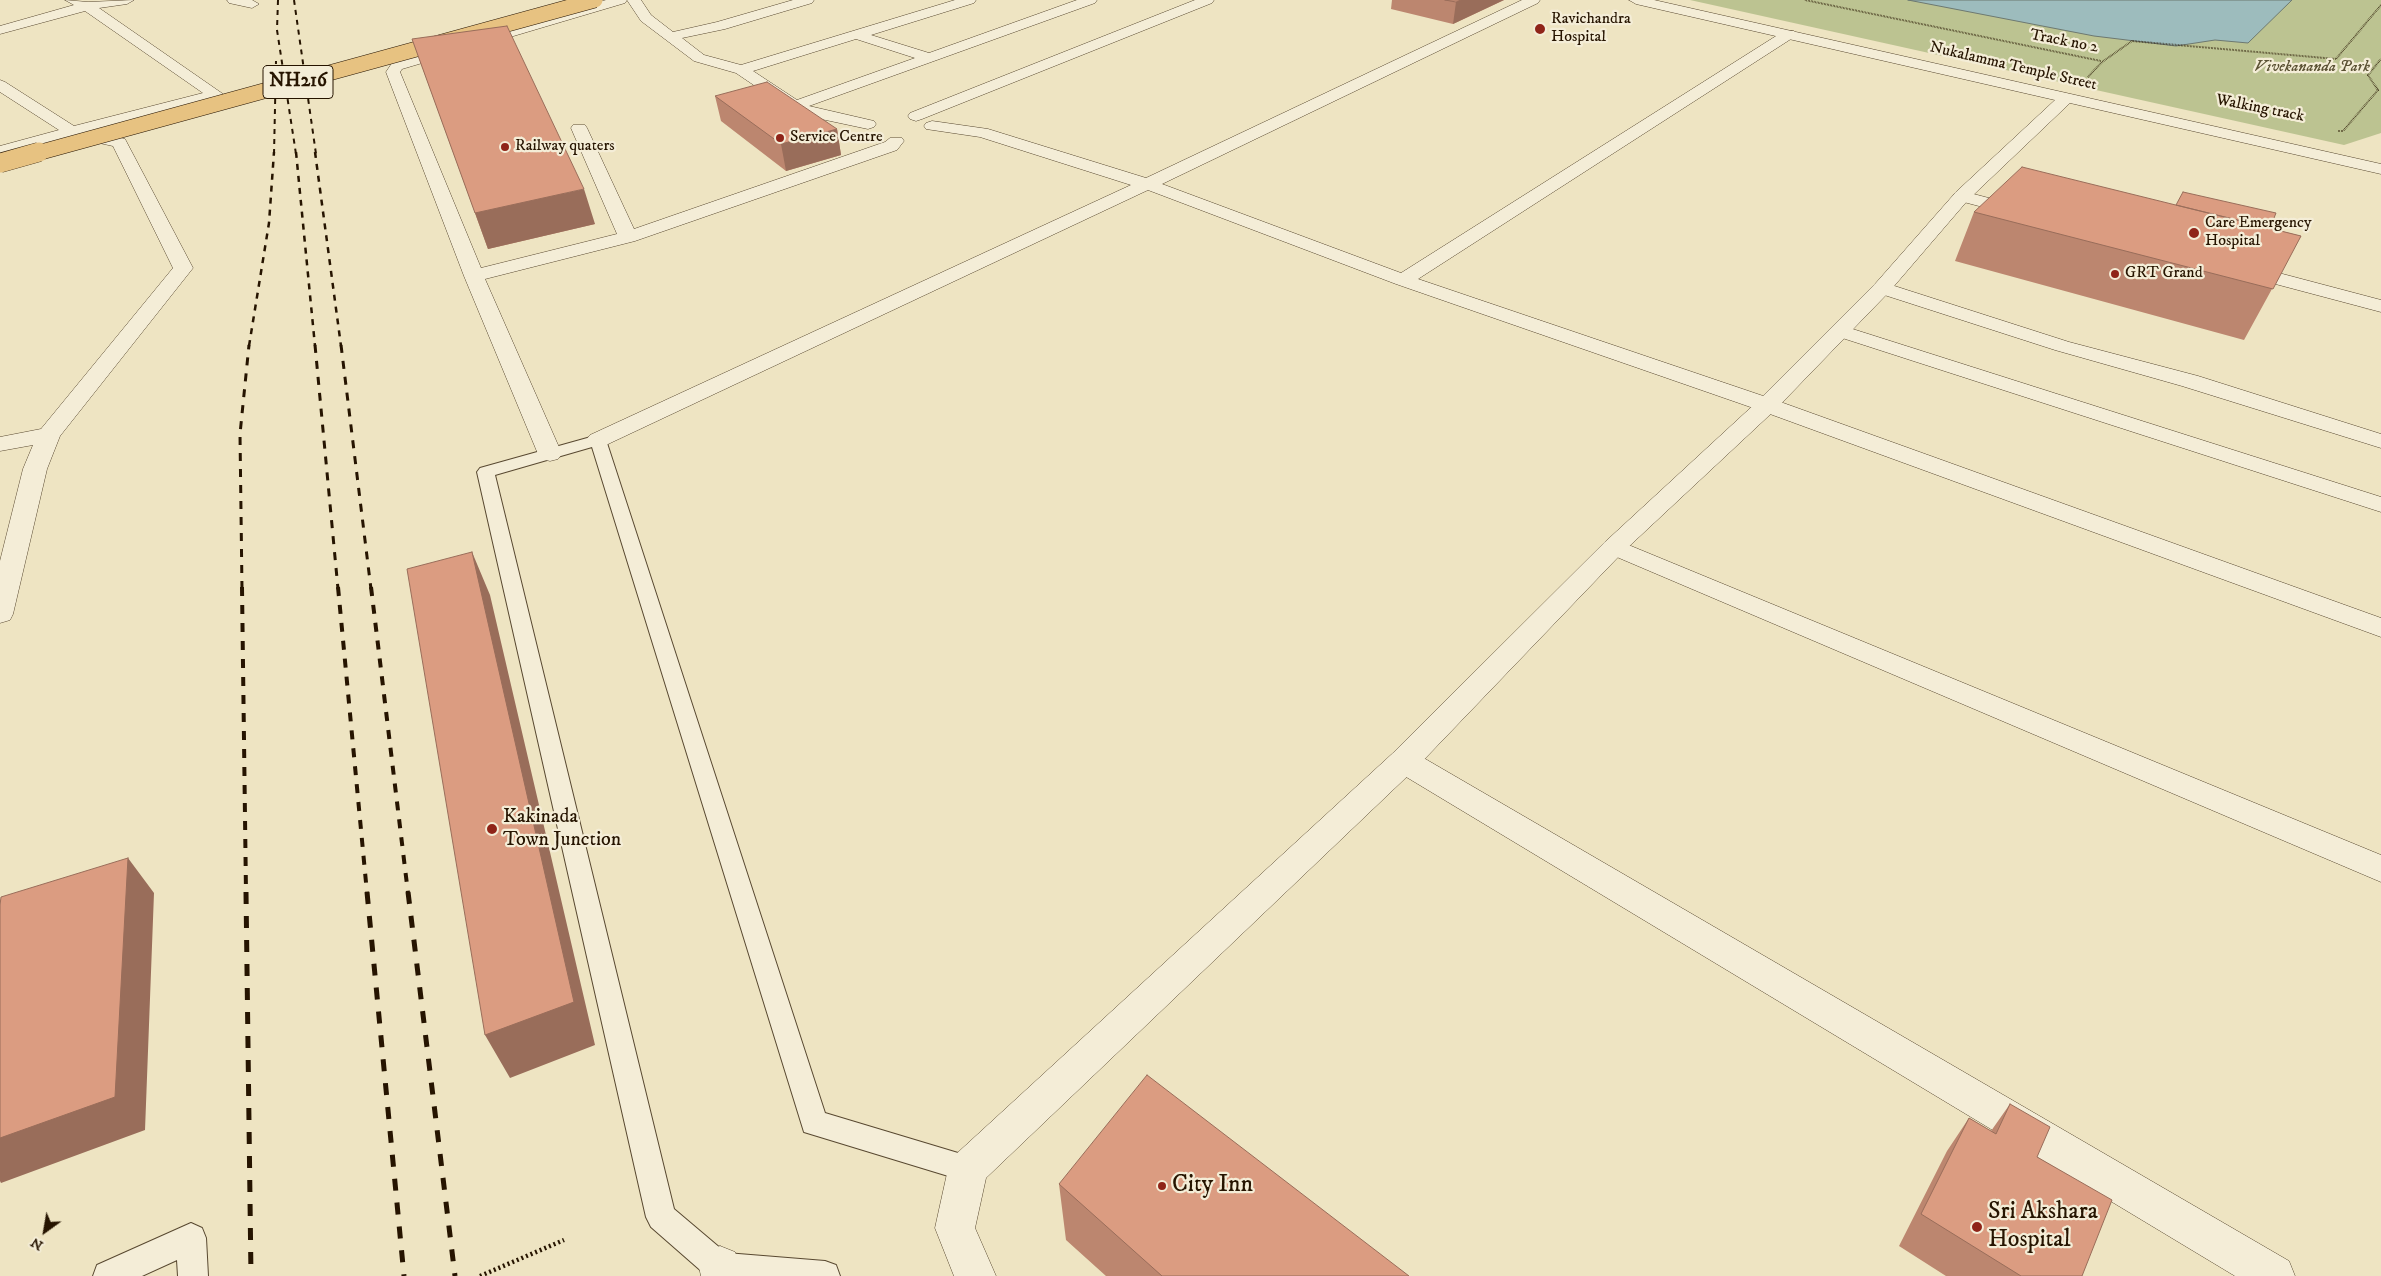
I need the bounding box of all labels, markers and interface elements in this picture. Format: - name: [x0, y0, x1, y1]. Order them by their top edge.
- place label: Ravichandra Hospital: [1551, 10, 1631, 48]
- marker: Ravichandra Hospital: [1533, 22, 1547, 36]
- street label: Track no 2: [2028, 26, 2100, 58]
- street label: Nukalamma Temple Street: [1928, 38, 2098, 96]
- park label: Vivekananda Park: [2254, 58, 2370, 78]
- road number: NH216: [263, 65, 333, 98]
- street label: Walking track: [2214, 91, 2306, 127]
- place label: Service Centre: [790, 128, 883, 148]
- marker: Service Centre: [774, 132, 786, 144]
- place label: Railway quaters: [515, 137, 615, 157]
- marker: Railway quaters: [499, 141, 511, 153]
- place label: Care Emergency Hospital: [2205, 214, 2312, 252]
- marker: Care Emergency Hospital: [2187, 226, 2201, 240]
- place label: GRT Grand: [2125, 264, 2203, 284]
- marker: GRT Grand: [2109, 268, 2121, 280]
- place label: Kakinada Town Junction: [503, 806, 621, 853]
- marker: Kakinada Town Junction: [485, 822, 499, 836]
- place label: City Inn: [1172, 1172, 1253, 1200]
- marker: City Inn: [1156, 1180, 1168, 1192]
- place label: Sri Akshara Hospital: [1988, 1199, 2098, 1255]
- north arrow: [20, 1206, 70, 1256]
- marker: Sri Akshara Hospital: [1970, 1220, 1984, 1234]
- text: N: [27, 1233, 47, 1254]

